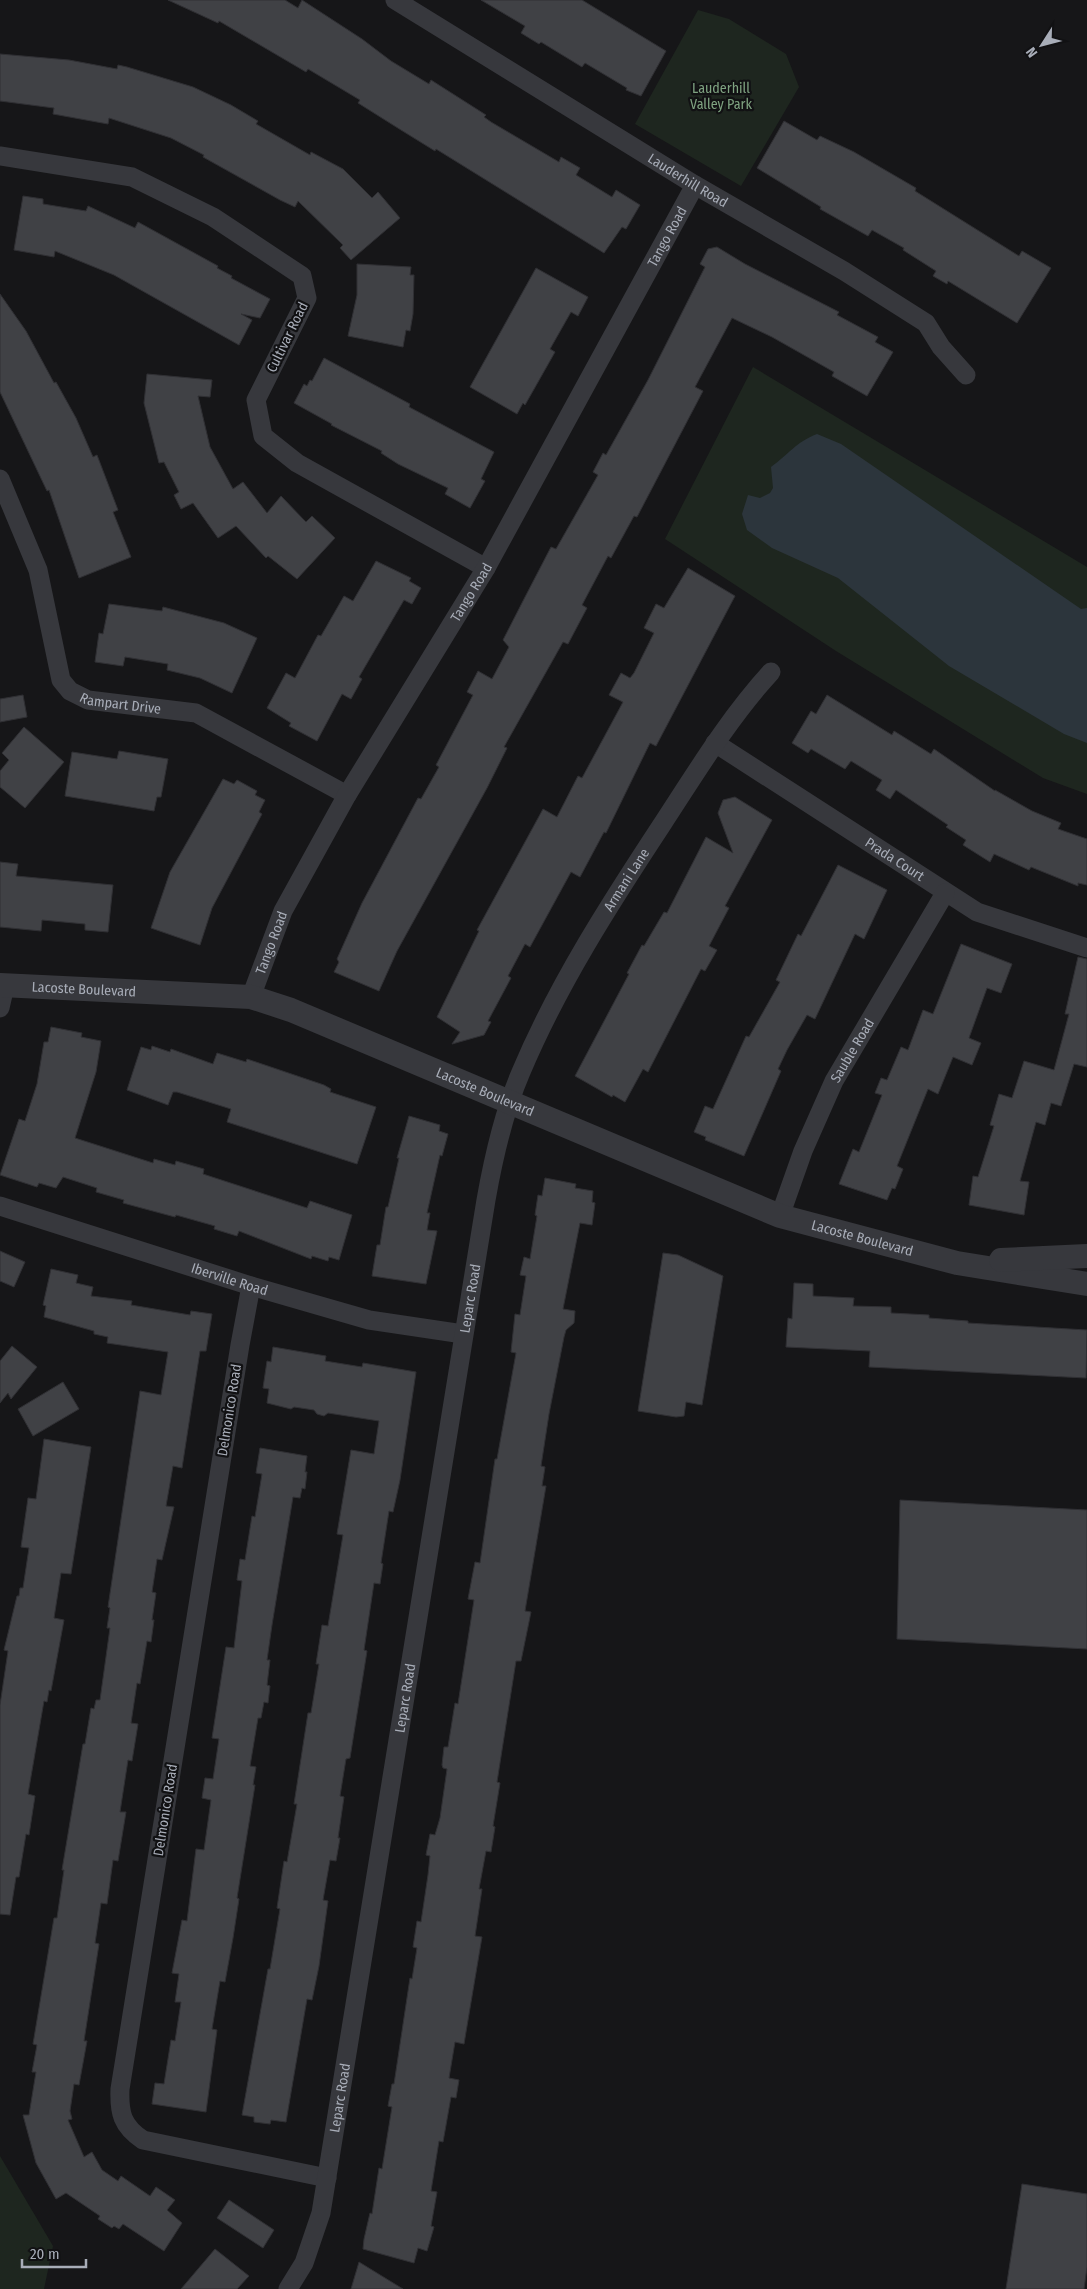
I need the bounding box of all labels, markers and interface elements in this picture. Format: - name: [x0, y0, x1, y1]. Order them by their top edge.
- north arrow: [1017, 20, 1067, 70]
- text: N: [1023, 44, 1041, 61]
- park label: Lauderhill Valley Park: [690, 80, 752, 113]
- street label: Lauderhill Road: [645, 150, 731, 211]
- street label: Tango Road: [644, 204, 691, 270]
- street label: Cultivar Road: [263, 299, 312, 375]
- street label: Tango Road: [447, 560, 496, 625]
- street label: Rampart Drive: [77, 689, 162, 718]
- street label: Prada Court: [862, 834, 928, 885]
- street label: Armani Lane: [600, 845, 653, 915]
- street label: Tango Road: [252, 909, 291, 977]
- street label: Lacoste Boulevard: [31, 979, 136, 1000]
- street label: Sauble Road: [827, 1016, 878, 1086]
- street label: Lacoste Boulevard: [433, 1064, 536, 1120]
- street label: Lacoste Boulevard: [809, 1217, 915, 1260]
- street label: Iberville Road: [189, 1260, 270, 1299]
- street label: Leparc Road: [456, 1263, 484, 1334]
- street label: Delmonico Road: [214, 1363, 245, 1457]
- street label: Leparc Road: [391, 1662, 419, 1734]
- street label: Delmonico Road: [150, 1763, 181, 1857]
- street label: Leparc Road: [326, 2062, 354, 2134]
- scale bar: [22, 2236, 86, 2268]
- text: 20 m: [30, 2245, 60, 2263]

